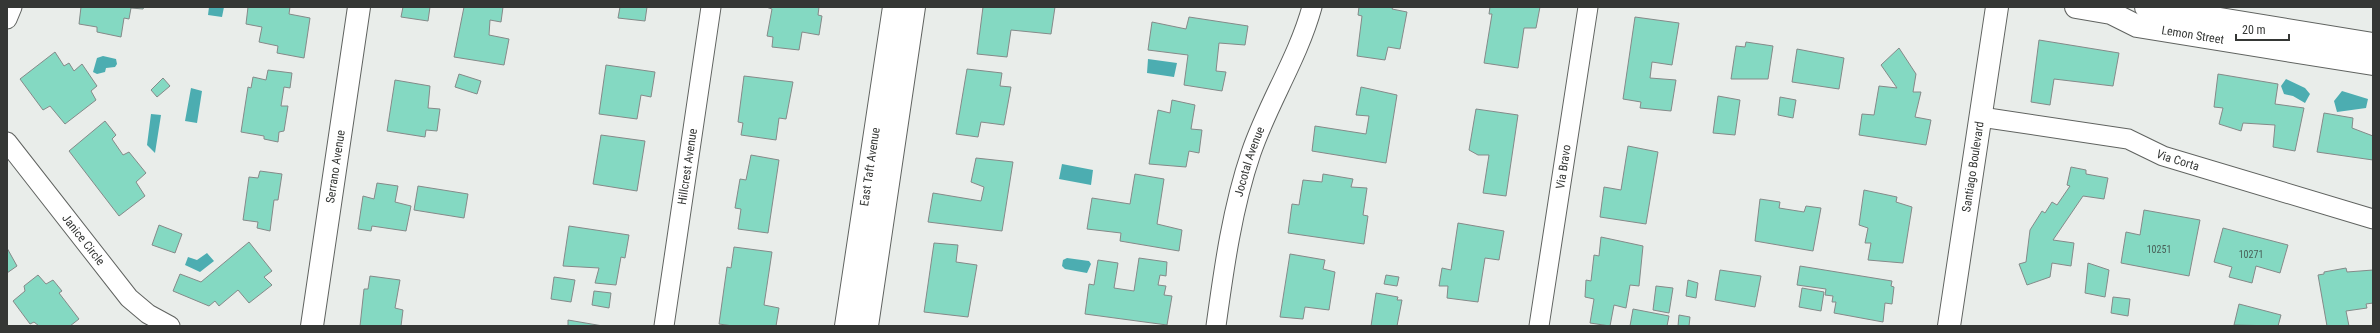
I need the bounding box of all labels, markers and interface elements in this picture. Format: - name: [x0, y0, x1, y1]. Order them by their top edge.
- scale bar: [2236, 16, 2289, 42]
- street label: Lemon Street: [2160, 23, 2225, 47]
- text: 20 m: [2242, 23, 2266, 37]
- street label: Santiago Boulevard: [1959, 120, 1987, 213]
- street label: Jocotal Avenue: [1232, 124, 1268, 198]
- street label: East Taft Avenue: [857, 126, 883, 207]
- street label: Hillcrest Avenue: [675, 127, 700, 206]
- street label: Serrano Avenue: [323, 129, 348, 204]
- street label: Via Bravo: [1553, 144, 1574, 190]
- street label: Via Corta: [2154, 147, 2201, 174]
- street label: Janice Circle: [59, 211, 108, 268]
- house number: 10251: [2147, 244, 2171, 255]
- house number: 10271: [2239, 249, 2263, 260]

